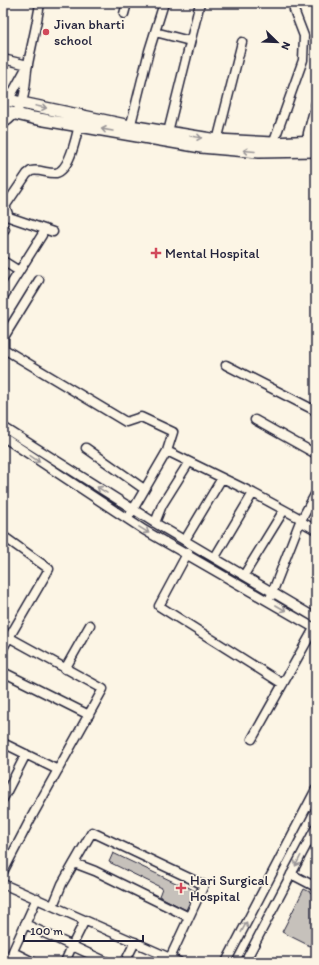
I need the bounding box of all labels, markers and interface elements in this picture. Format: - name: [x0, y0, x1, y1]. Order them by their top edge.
- place label: Jivan bharti school: [54, 16, 125, 49]
- north arrow: [257, 22, 297, 62]
- marker: Jivan bharti school: [41, 27, 51, 37]
- text: N: [278, 40, 293, 52]
- one-way arrow: [34, 103, 47, 111]
- one-way arrow: [101, 126, 114, 134]
- one-way arrow: [189, 133, 202, 141]
- one-way arrow: [243, 147, 256, 154]
- place label: Mental Hospital: [165, 245, 259, 262]
- marker: Mental Hospital: [150, 247, 162, 259]
- one-way arrow: [30, 454, 41, 463]
- one-way arrow: [96, 485, 108, 493]
- one-way arrow: [138, 526, 150, 534]
- one-way arrow: [275, 605, 287, 613]
- one-way arrow: [294, 855, 301, 867]
- place label: Hari Surgical Hospital: [190, 872, 268, 905]
- marker: Hari Surgical Hospital: [175, 882, 187, 894]
- scale bar: [24, 917, 143, 943]
- one-way arrow: [240, 922, 248, 934]
- text: 100 m: [30, 924, 63, 938]

